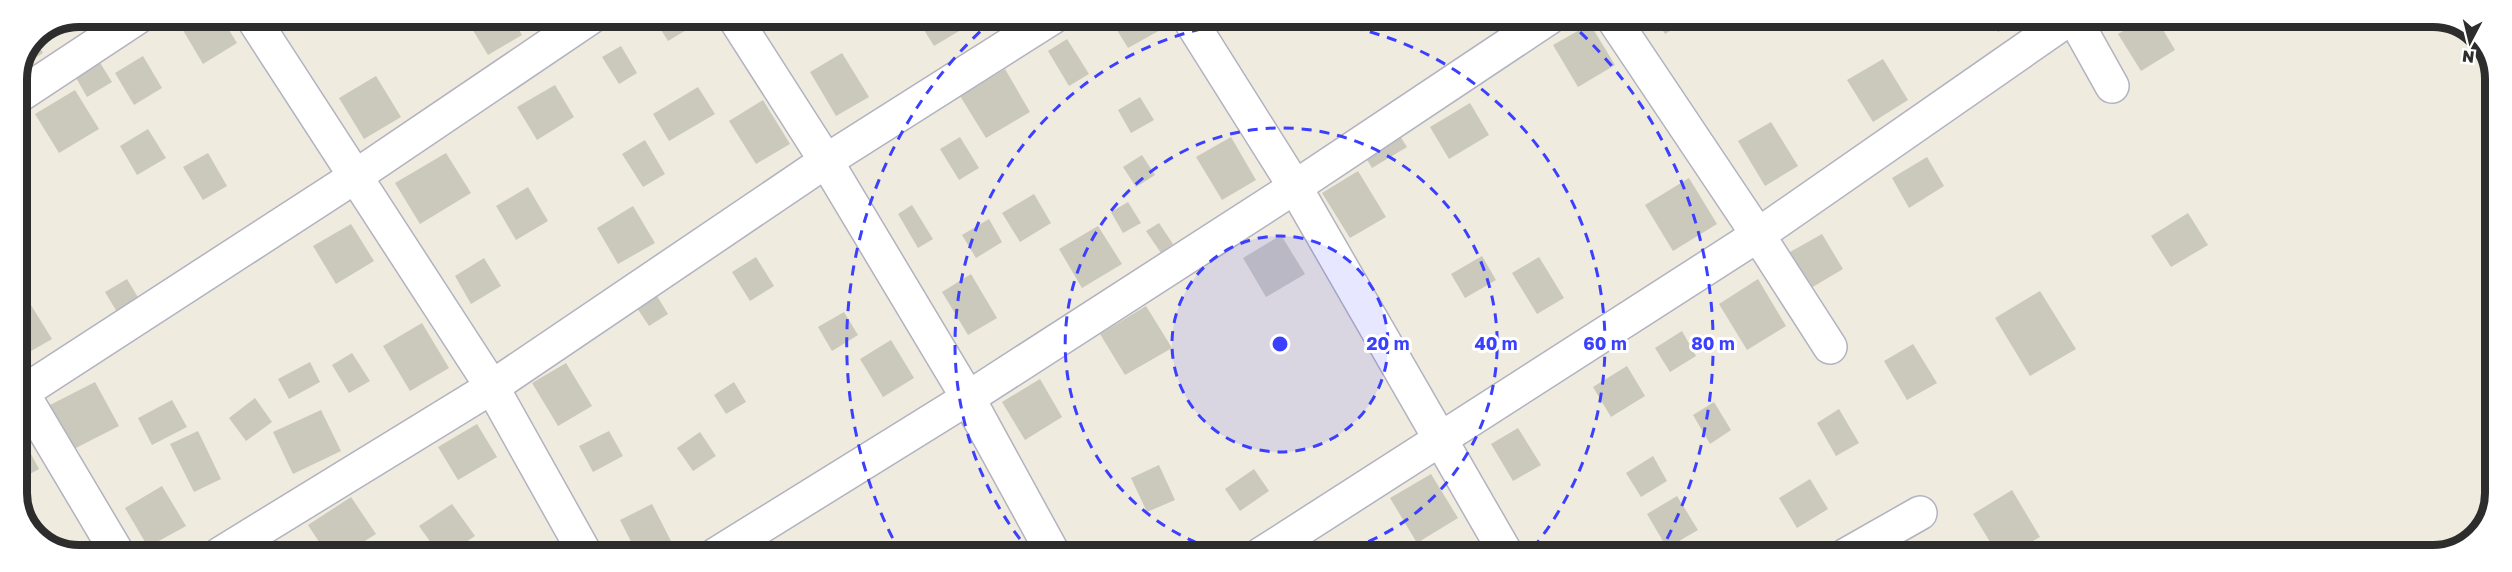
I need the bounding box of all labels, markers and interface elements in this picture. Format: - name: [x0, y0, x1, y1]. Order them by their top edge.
- north arrow: [2440, 12, 2500, 72]
- text: N: [2461, 46, 2475, 68]
- text: 20 m: [1367, 332, 1409, 354]
- text: 40 m: [1474, 332, 1518, 354]
- text: 60 m: [1583, 332, 1627, 354]
- text: 80 m: [1691, 332, 1735, 354]
- centre of rings: [1270, 334, 1290, 354]

